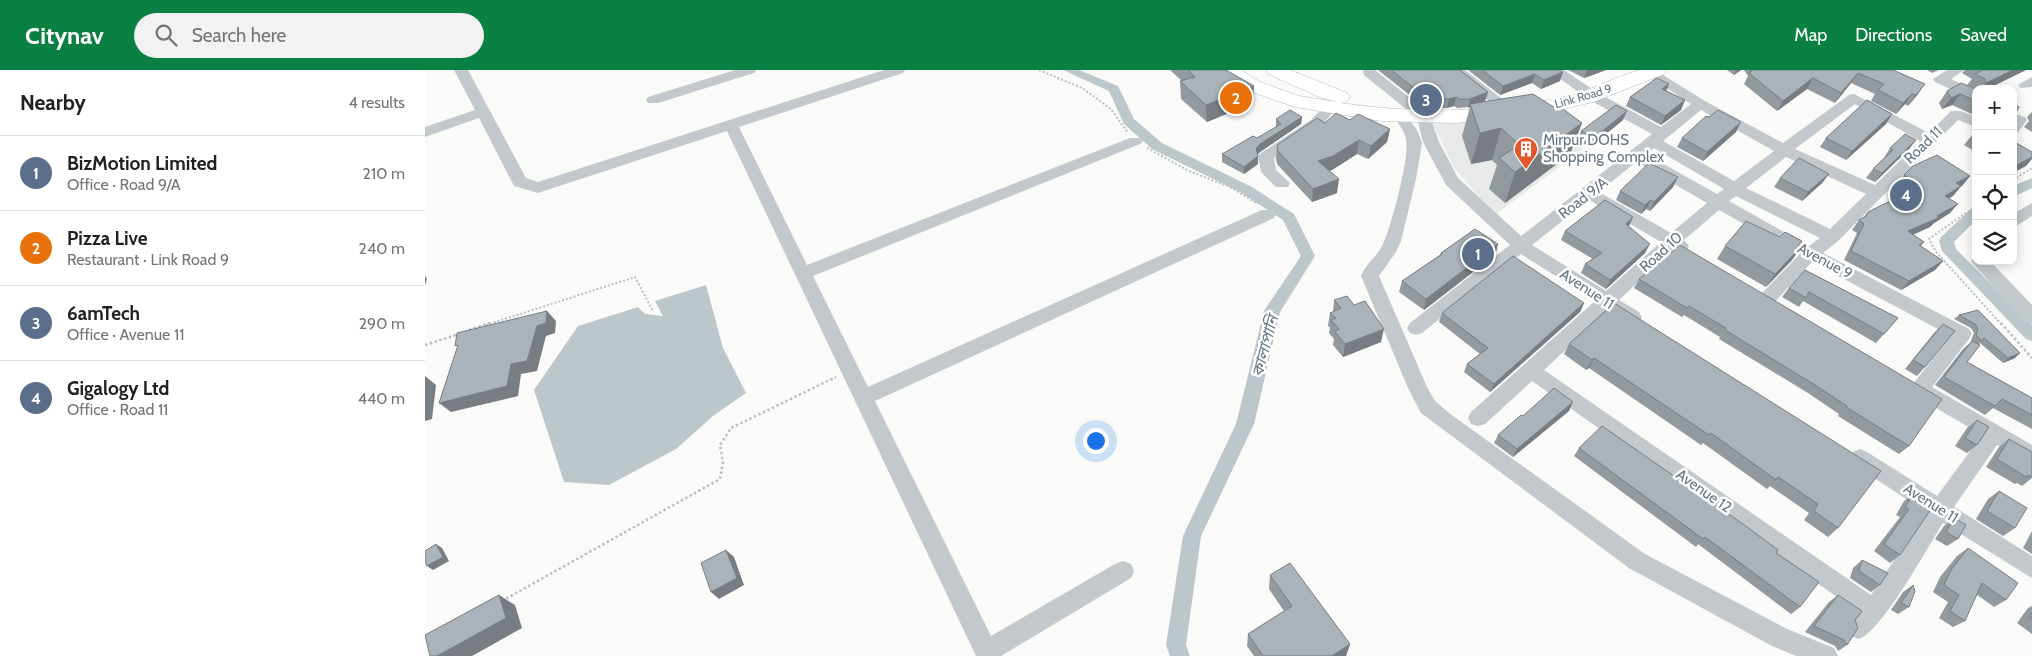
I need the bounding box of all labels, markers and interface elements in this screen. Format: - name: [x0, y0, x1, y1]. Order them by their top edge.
- search box: [134, 13, 484, 58]
- text: Citynav: [25, 21, 104, 50]
- icon: search: [152, 21, 180, 49]
- text: Search here: [192, 24, 286, 47]
- text: Map: [1794, 24, 1827, 46]
- text: Directions: [1855, 24, 1932, 46]
- text: Saved: [1960, 24, 2007, 46]
- pin: 2: [1220, 79, 1252, 117]
- pin: 3: [1410, 81, 1442, 119]
- street label: Link Road 9: [1553, 81, 1614, 111]
- map controls: [1972, 85, 2017, 265]
- button: +: [1972, 85, 2017, 130]
- text: Nearby: [20, 90, 86, 115]
- text: 4 results: [348, 93, 405, 112]
- street label: Road 11: [1900, 123, 1946, 167]
- button: −: [1972, 130, 2017, 175]
- place label: Mirpur DOHS Shopping Complex: [1543, 131, 1664, 166]
- building icon: Mirpur DOHS Shopping Complex: [1513, 136, 1539, 170]
- text: BizMotion Limited: [67, 152, 217, 175]
- text: 1: [33, 164, 39, 183]
- text: 210 m: [363, 164, 405, 183]
- street label: Road 9/A: [1555, 173, 1612, 223]
- text: Office · Road 9/A: [67, 175, 181, 194]
- button: locate: [1972, 175, 2017, 220]
- pin: 4: [1890, 176, 1922, 214]
- button: layers: [1972, 220, 2017, 265]
- text: Pizza Live: [67, 227, 148, 250]
- street label: Road 10: [1636, 228, 1686, 276]
- pin: 1: [1462, 235, 1494, 273]
- text: 2: [32, 239, 40, 258]
- text: 240 m: [359, 239, 405, 258]
- street label: Avenue 9: [1795, 239, 1855, 283]
- text: Restaurant · Link Road 9: [67, 250, 229, 269]
- street label: Avenue 11: [1557, 265, 1617, 313]
- text: 6amTech: [67, 302, 140, 325]
- water label: কালাপানি: [1248, 310, 1283, 379]
- text: 3: [32, 314, 40, 333]
- text: 290 m: [359, 314, 405, 333]
- text: Office · Avenue 11: [67, 325, 184, 344]
- text: Gigalogy Ltd: [67, 377, 169, 400]
- text: 4: [31, 389, 41, 408]
- text: 440 m: [358, 389, 405, 408]
- text: Office · Road 11: [67, 400, 168, 419]
- your location: [1083, 428, 1109, 454]
- street label: Avenue 12: [1673, 465, 1735, 517]
- street label: Avenue 11: [1900, 479, 1962, 527]

